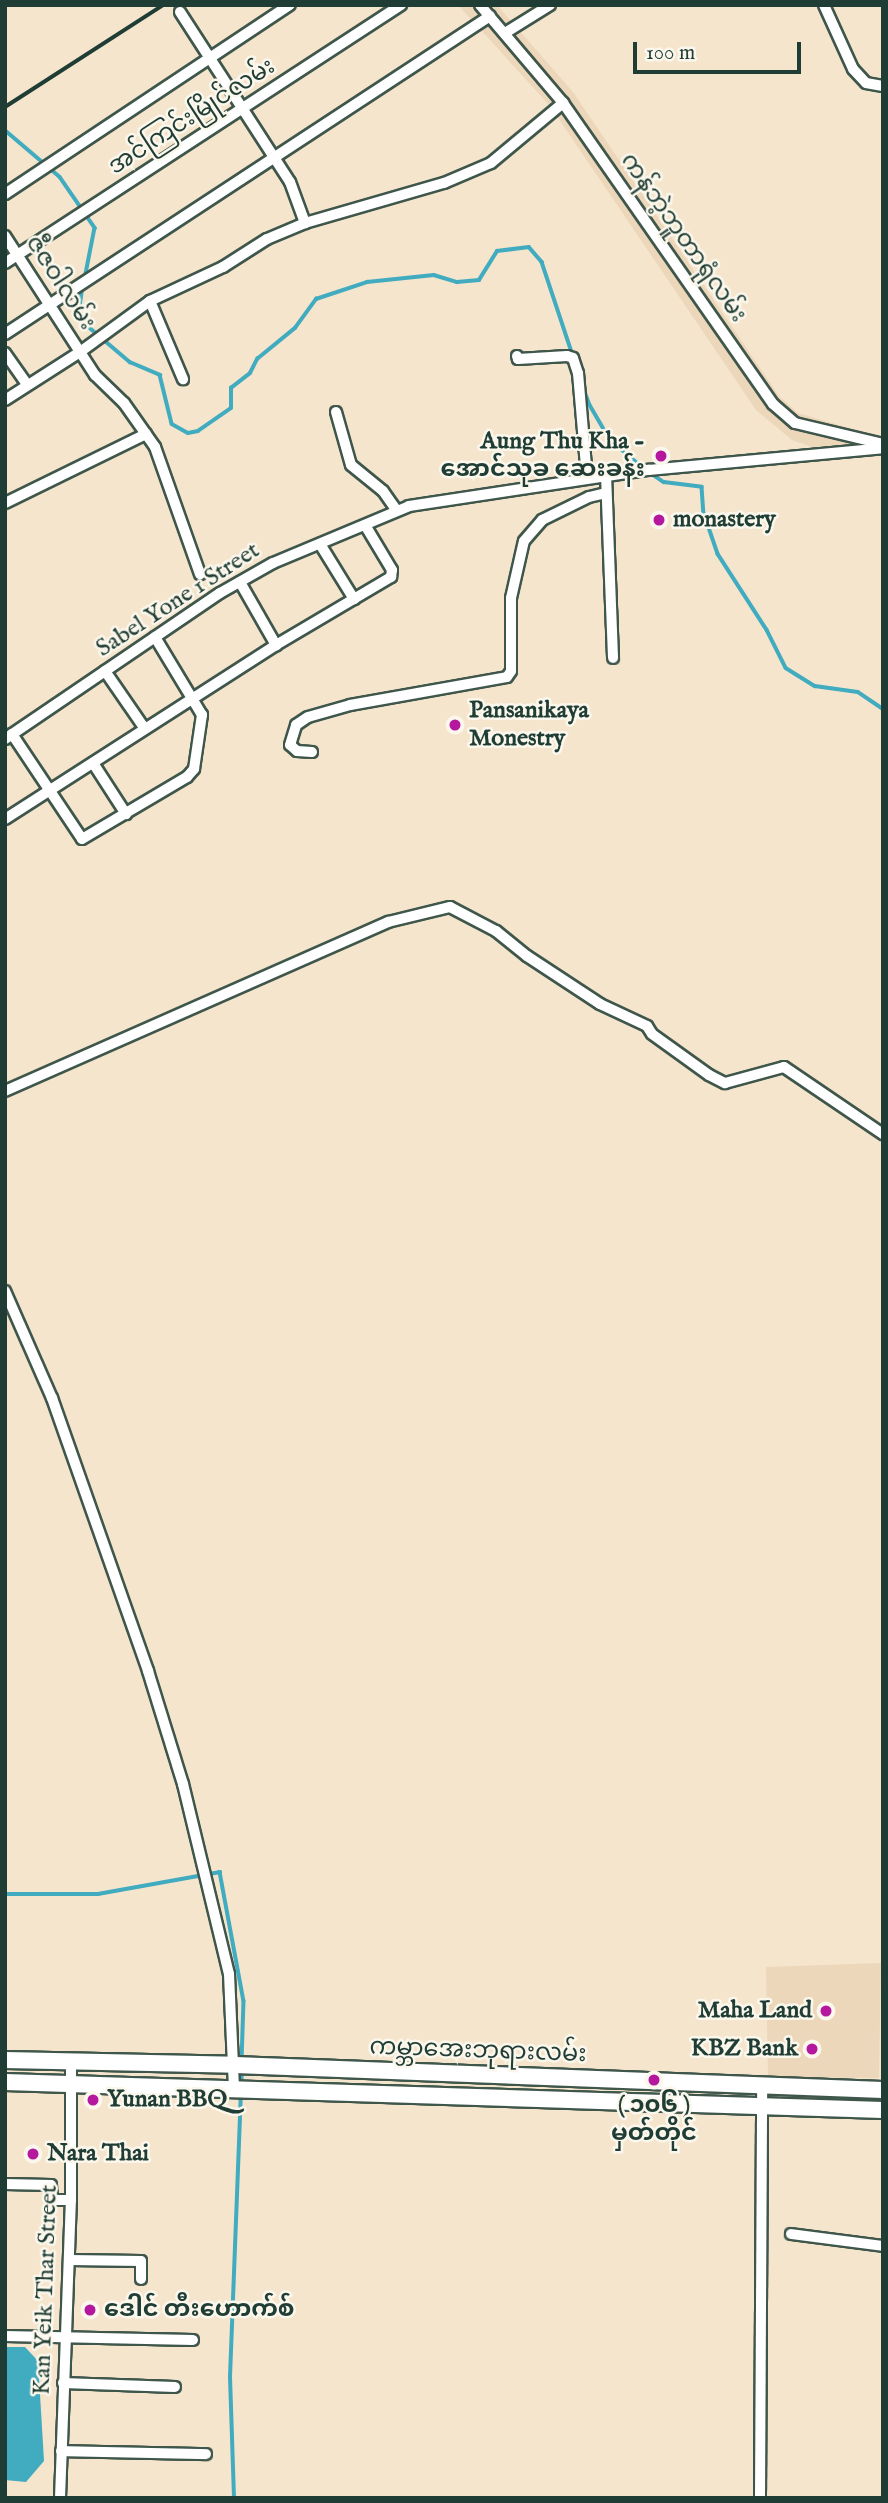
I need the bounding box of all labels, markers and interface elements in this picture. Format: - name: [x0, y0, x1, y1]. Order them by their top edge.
- scale bar: [636, 28, 804, 72]
- text: 100 m: [646, 40, 695, 67]
- street label: အင်ကြင်းမြိုင်လမ်း: [103, 52, 281, 182]
- street label: ကန်ဘဲ့ဘူတာရုံလမ်း: [614, 148, 752, 328]
- street label: ဇီဇဝါလမ်း: [19, 230, 101, 336]
- place label: Aung Thu Kha - အောင်သုခ ဆေးခန်း: [441, 428, 645, 484]
- marker: Aung Thu Kha - အောင်သုခ ဆေးခန်း: [651, 446, 671, 466]
- place label: monastery: [673, 506, 776, 534]
- marker: monastery: [651, 512, 667, 528]
- street label: Sabel Yone 1 Street: [91, 536, 265, 664]
- place label: Pansanikaya Monestry: [469, 697, 589, 753]
- marker: Pansanikaya Monestry: [447, 717, 463, 733]
- place label: Maha Land: [698, 1997, 812, 2025]
- marker: Maha Land: [818, 2003, 834, 2019]
- street label: ကမ္ဘာအေးဘုရားလမ်း: [369, 2033, 587, 2069]
- place label: KBZ Bank: [691, 2035, 798, 2063]
- marker: KBZ Bank: [804, 2041, 820, 2057]
- marker: ( ၁၀၆ ) မှတ်တိုင်: [646, 2072, 662, 2088]
- place label: Yunan BBQ: [107, 2086, 227, 2114]
- marker: Yunan BBQ: [85, 2092, 101, 2108]
- place label: ( ၁၀၆ ) မှတ်တိုင်: [611, 2092, 697, 2148]
- place label: Nara Thai: [47, 2140, 149, 2168]
- marker: Nara Thai: [25, 2146, 41, 2162]
- street label: Kan Yeik Thar Street: [28, 2184, 64, 2396]
- place label: ဒေါင် တီးဟောက်စ်: [104, 2296, 295, 2324]
- marker: ဒေါင် တီးဟောက်စ်: [82, 2302, 98, 2318]

